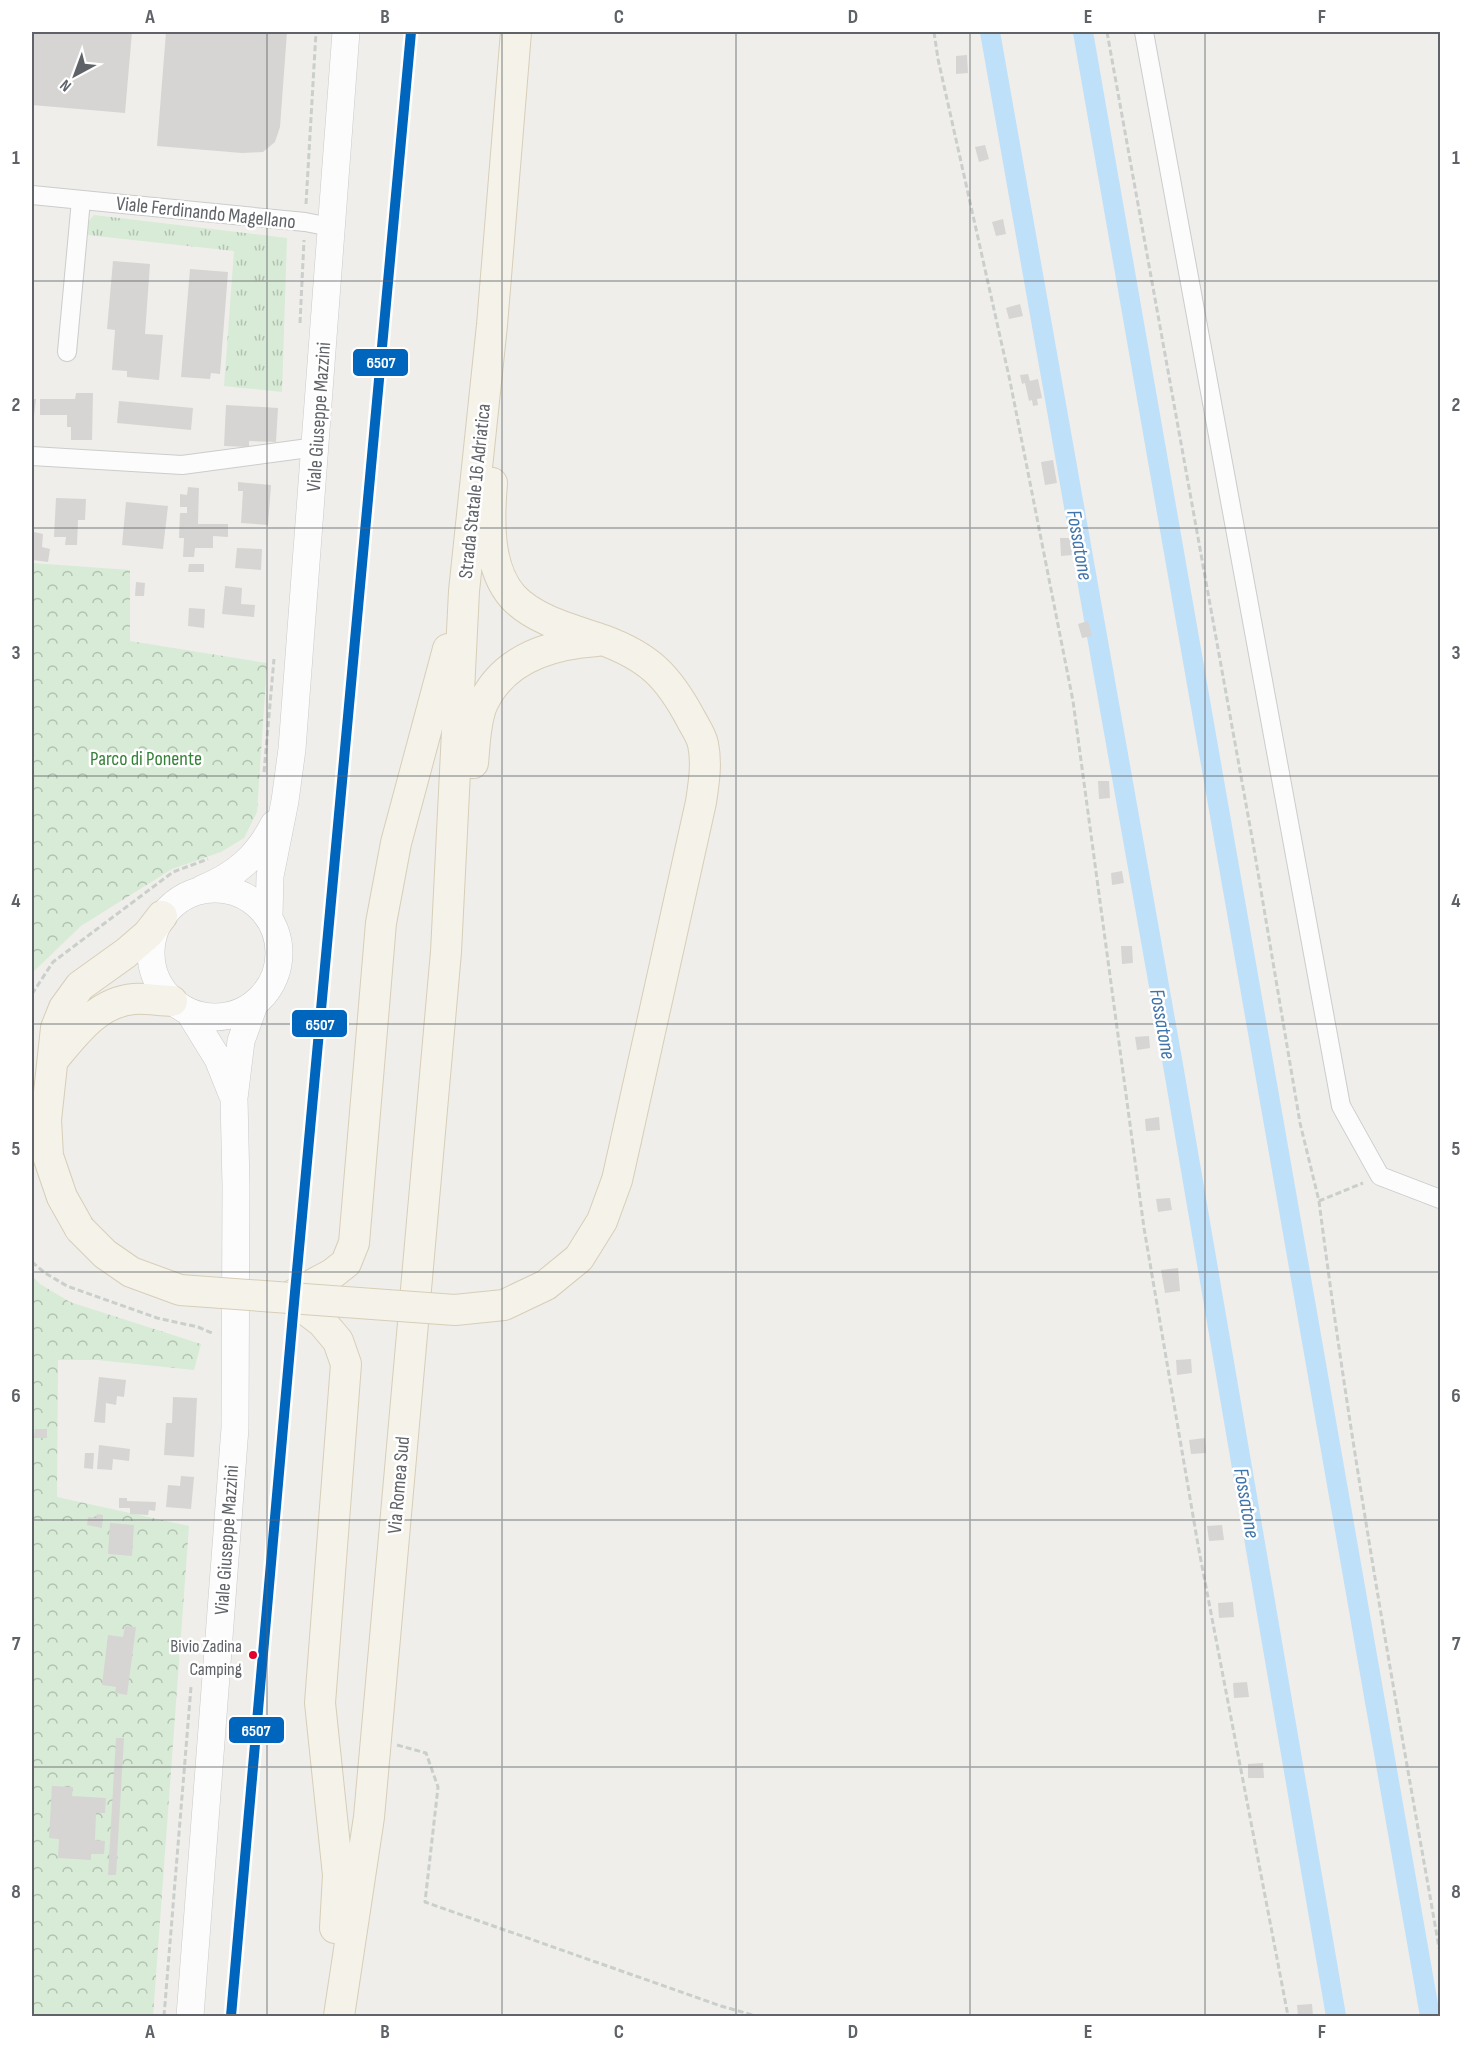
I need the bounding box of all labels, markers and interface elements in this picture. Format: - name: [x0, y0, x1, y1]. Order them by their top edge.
- text: A: [144, 5, 155, 29]
- text: B: [380, 5, 390, 29]
- text: C: [614, 5, 624, 29]
- text: D: [848, 5, 858, 29]
- text: E: [1084, 5, 1092, 29]
- text: F: [1318, 5, 1326, 29]
- north arrow: [45, 45, 105, 105]
- text: N: [57, 75, 76, 95]
- text: 1: [12, 146, 20, 170]
- text: 1: [1452, 146, 1460, 170]
- street label: Viale Ferdinando Magellano: [115, 192, 297, 234]
- street label: Viale Giuseppe Mazzini: [302, 341, 336, 493]
- line badge: 6507: [352, 348, 409, 377]
- text: 6507: [366, 354, 396, 373]
- text: 2: [12, 393, 20, 417]
- text: 2: [1452, 393, 1460, 417]
- street label: Strada Statale 16 Adriatica: [454, 402, 496, 580]
- water label: Fossatone: [1061, 508, 1098, 582]
- text: 3: [12, 641, 21, 665]
- text: 3: [1452, 641, 1461, 665]
- park label: Parco di Ponente: [90, 747, 202, 771]
- text: 4: [11, 889, 21, 913]
- text: 4: [1451, 889, 1461, 913]
- water label: Fossatone: [1144, 987, 1181, 1061]
- line badge: 6507: [291, 1009, 348, 1038]
- text: 6507: [305, 1016, 335, 1035]
- text: 5: [12, 1137, 21, 1161]
- text: 5: [1452, 1137, 1461, 1161]
- text: 6: [11, 1384, 21, 1408]
- text: 6: [1451, 1384, 1461, 1408]
- street label: Via Romea Sud: [383, 1435, 415, 1535]
- street label: Viale Giuseppe Mazzini: [210, 1464, 244, 1616]
- water label: Fossatone: [1228, 1466, 1265, 1540]
- text: 7: [12, 1632, 21, 1656]
- text: 7: [1452, 1632, 1461, 1656]
- place label: Bivio Zadina Camping: [170, 1636, 242, 1680]
- marker: Bivio Zadina Camping: [247, 1649, 259, 1661]
- line badge: 6507: [228, 1716, 285, 1744]
- text: 6507: [241, 1722, 271, 1741]
- text: 8: [11, 1880, 21, 1904]
- text: 8: [1451, 1880, 1461, 1904]
- text: A: [144, 2020, 155, 2044]
- text: B: [380, 2020, 390, 2044]
- text: C: [614, 2020, 624, 2044]
- text: D: [848, 2020, 858, 2044]
- text: E: [1084, 2020, 1092, 2044]
- text: F: [1318, 2020, 1326, 2044]

